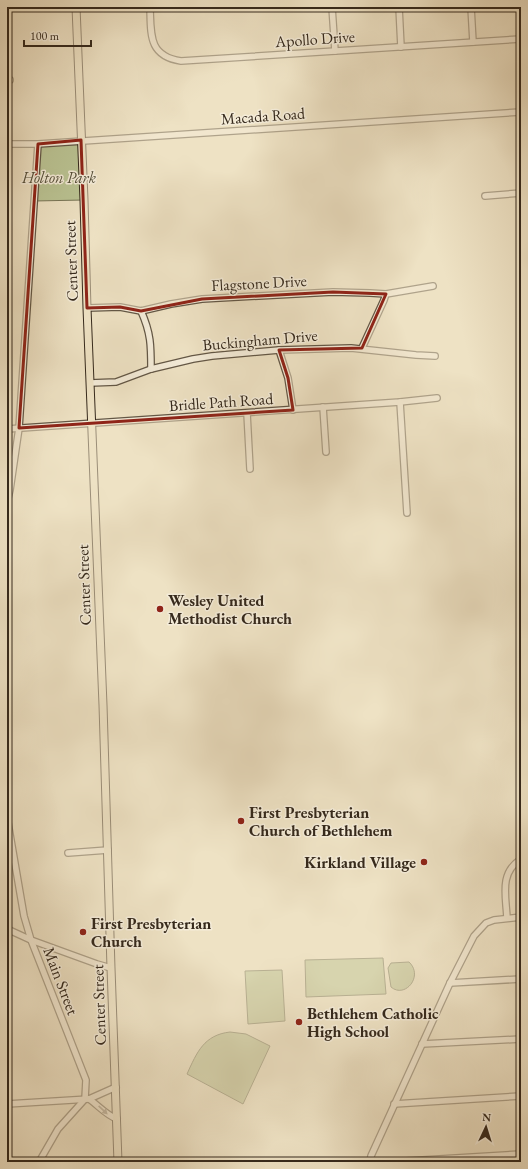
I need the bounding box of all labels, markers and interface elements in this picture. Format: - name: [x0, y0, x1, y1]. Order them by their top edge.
- scale bar: [24, 22, 91, 48]
- street label: Apollo Drive: [273, 26, 356, 52]
- text: 100 m: [30, 28, 60, 44]
- street label: Macada Road: [220, 103, 307, 129]
- park label: Holton Park: [21, 167, 97, 188]
- street label: Center Street: [59, 220, 83, 302]
- street label: Flagstone Drive: [211, 270, 307, 296]
- street label: Buckingham Drive: [201, 325, 319, 355]
- street label: Bridle Path Road: [168, 388, 275, 416]
- street label: Center Street: [72, 544, 96, 626]
- place label: Wesley United Methodist Church: [168, 590, 292, 629]
- marker: Wesley United Methodist Church: [155, 604, 165, 614]
- place label: First Presbyterian Church of Bethlehem: [249, 802, 393, 841]
- marker: First Presbyterian Church of Bethlehem: [236, 816, 246, 826]
- place label: Kirkland Village: [304, 852, 416, 873]
- marker: Kirkland Village: [419, 857, 429, 867]
- place label: First Presbyterian Church: [91, 913, 211, 952]
- marker: First Presbyterian Church: [78, 927, 88, 937]
- street label: Main Street: [38, 944, 84, 1018]
- street label: Center Street: [87, 964, 111, 1046]
- place label: Bethlehem Catholic High School: [307, 1003, 439, 1042]
- marker: Bethlehem Catholic High School: [294, 1017, 304, 1027]
- one-way arrow: [98, 1105, 108, 1115]
- north arrow: [466, 1107, 506, 1147]
- text: N: [482, 1110, 492, 1124]

